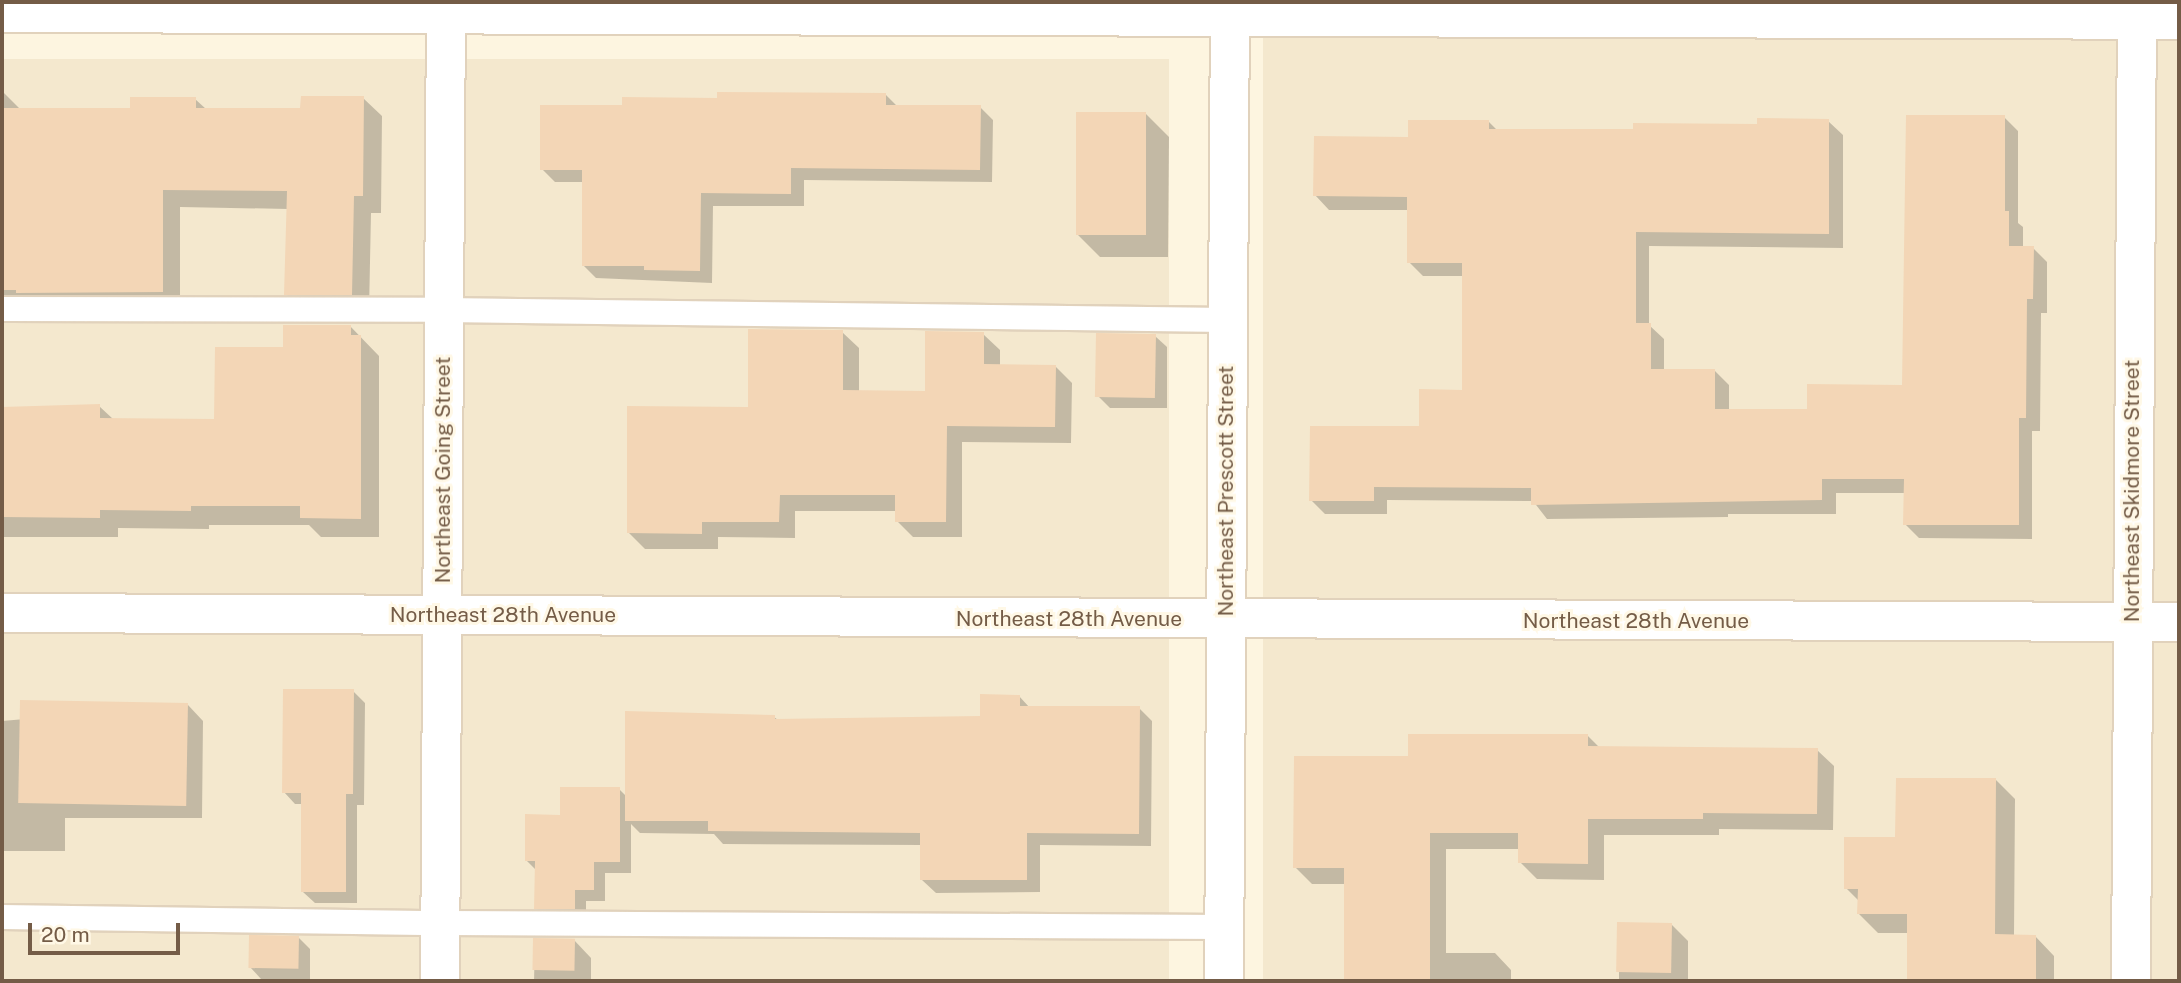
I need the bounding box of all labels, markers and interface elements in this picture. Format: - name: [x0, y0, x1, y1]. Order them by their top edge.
- street label: Northeast Going Street: [430, 357, 456, 583]
- street label: Northeast Skidmore Street: [2119, 360, 2145, 622]
- street label: Northeast Prescott Street: [1213, 365, 1239, 617]
- street label: Northeast 28th Avenue: [390, 602, 616, 628]
- street label: Northeast 28th Avenue: [956, 606, 1182, 632]
- street label: Northeast 28th Avenue: [1523, 608, 1749, 634]
- scale bar: [32, 909, 184, 953]
- text: 20 m: [41, 922, 90, 947]

